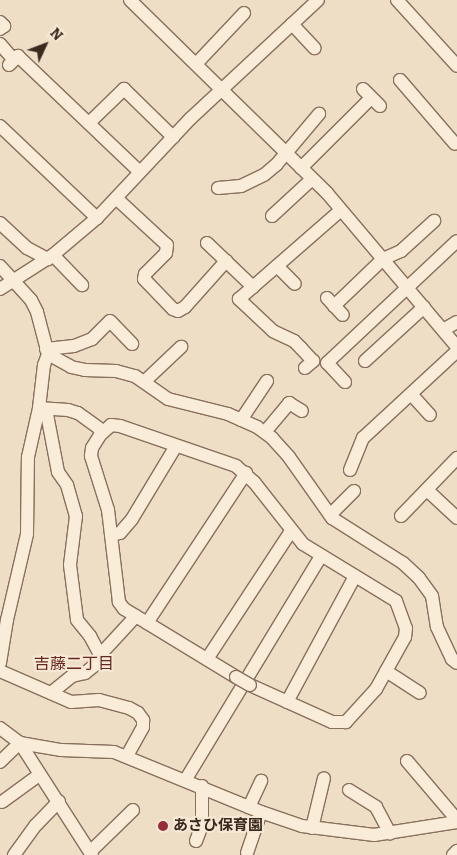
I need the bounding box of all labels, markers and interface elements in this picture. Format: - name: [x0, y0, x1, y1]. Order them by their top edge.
- north arrow: [20, 20, 70, 70]
- text: N: [46, 25, 66, 44]
- district label: 吉藤二丁目: [34, 654, 114, 674]
- place label: あさひ保育園: [173, 817, 263, 835]
- marker: あさひ保育園: [157, 820, 169, 832]

